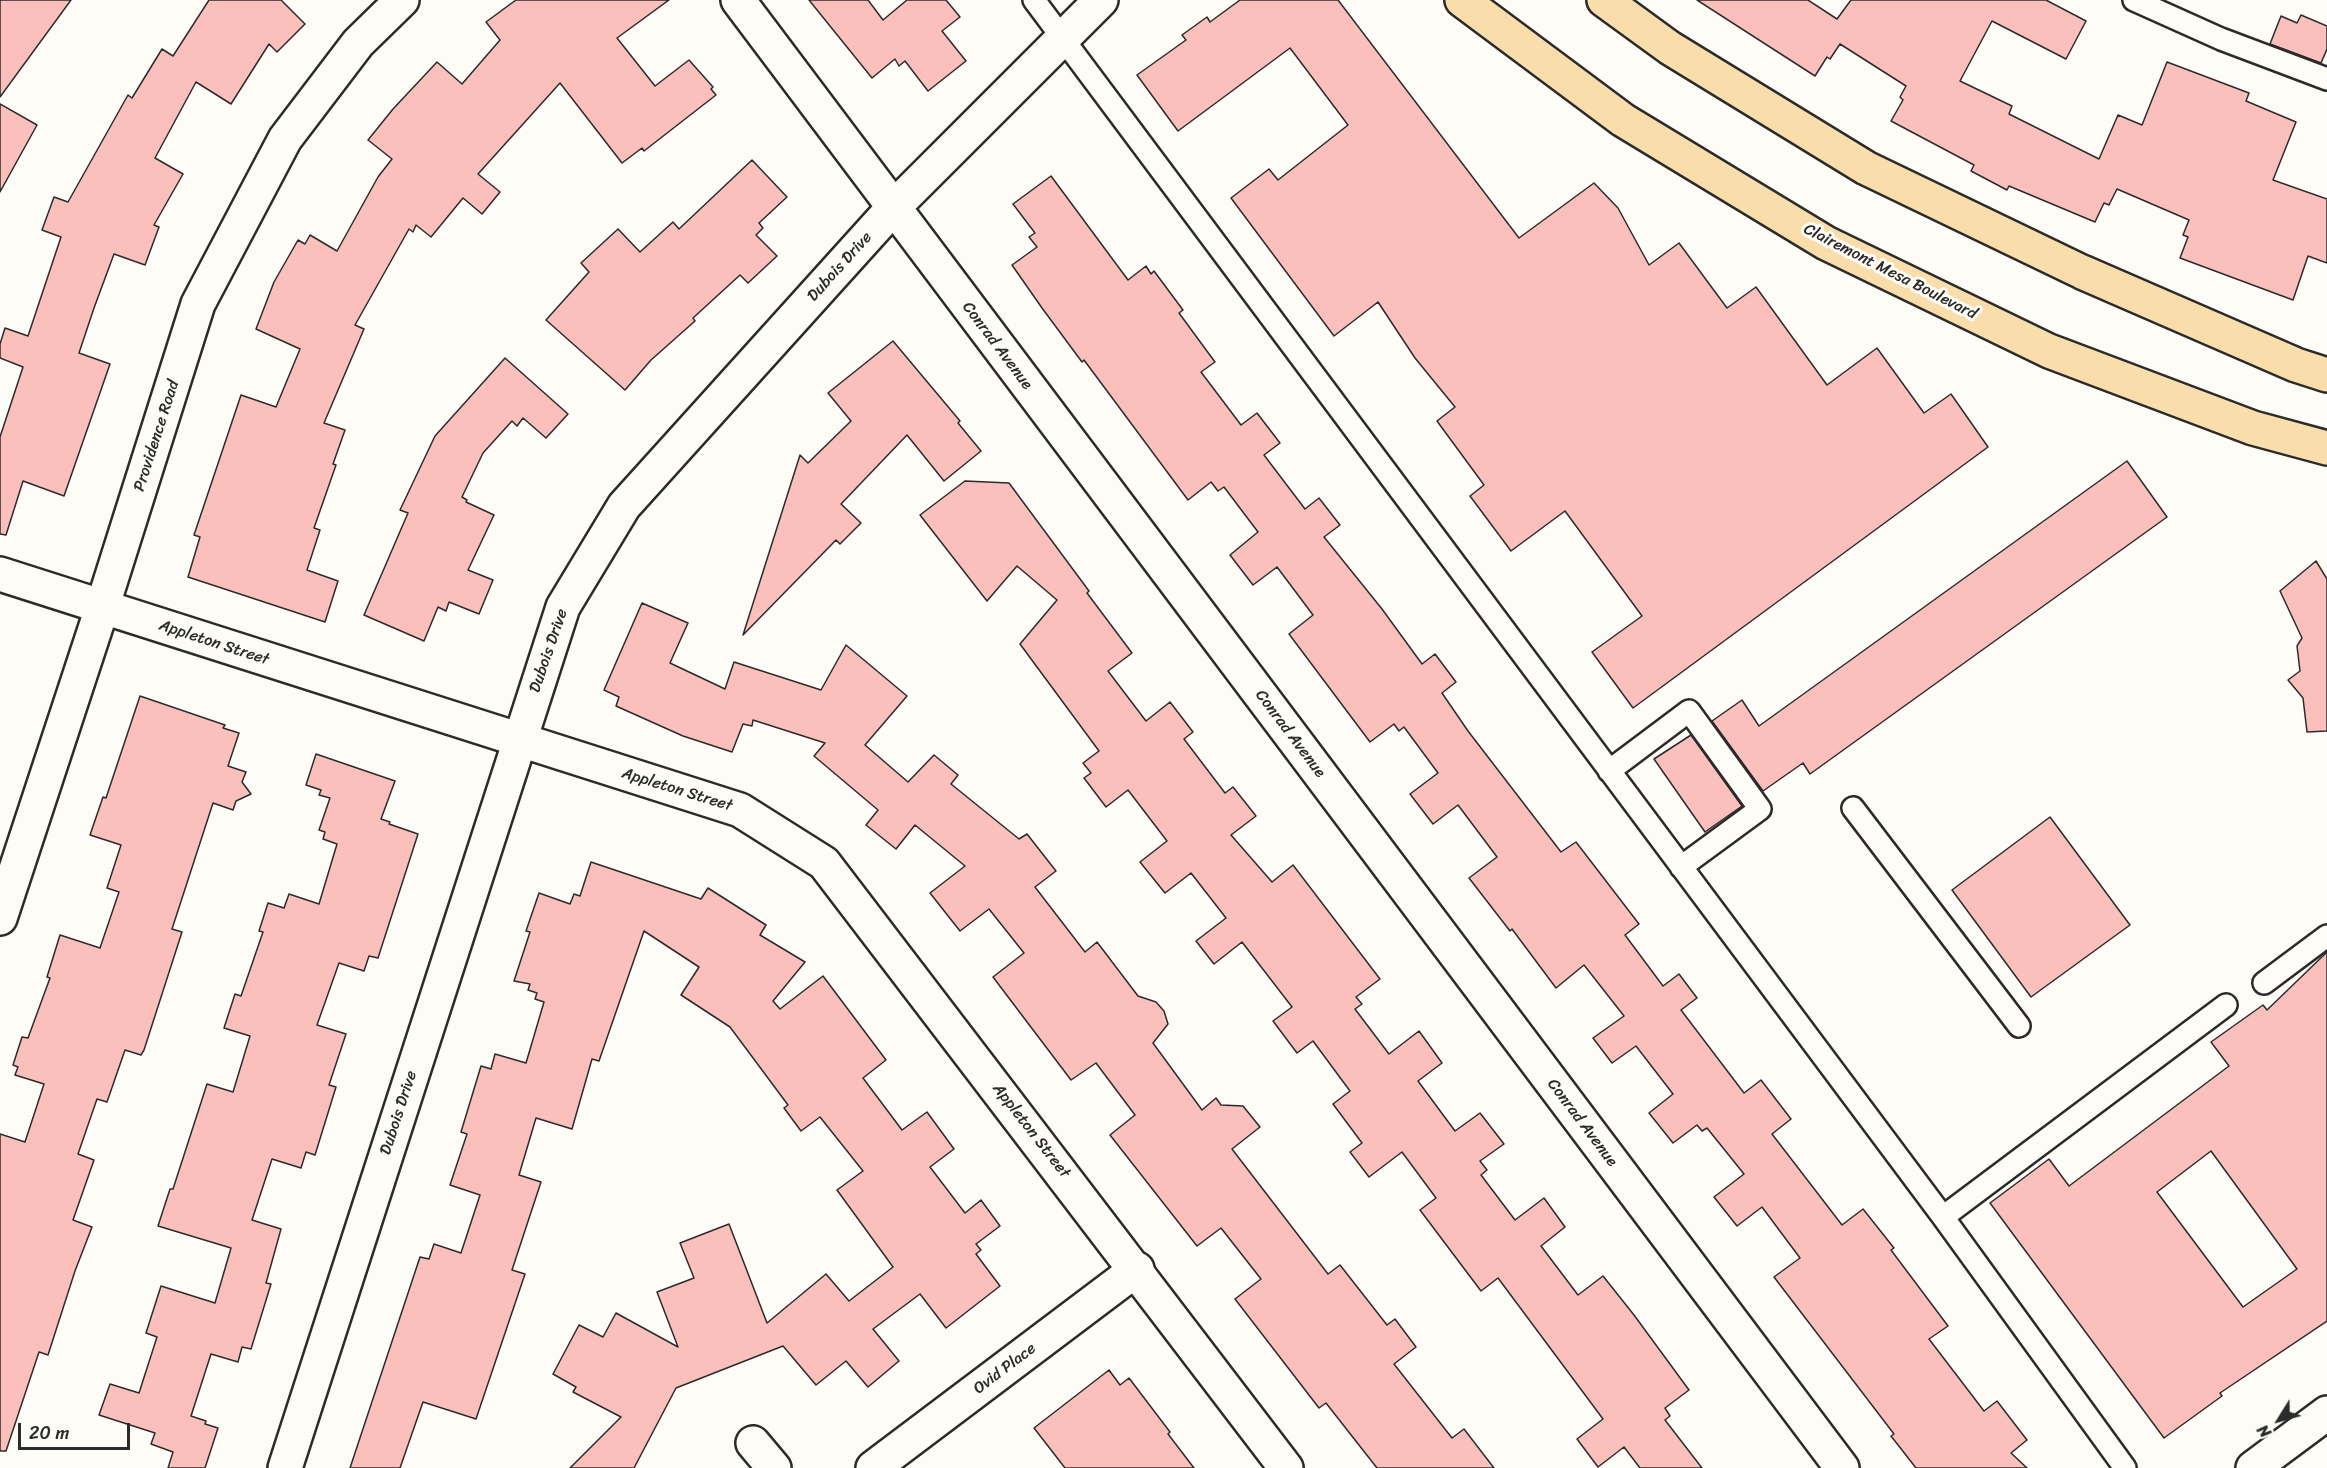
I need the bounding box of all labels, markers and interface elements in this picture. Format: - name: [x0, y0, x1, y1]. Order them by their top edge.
- street label: Clairemont Mesa Boulevard: [1800, 220, 1980, 324]
- street label: Dubois Drive: [804, 228, 876, 306]
- street label: Conrad Avenue: [958, 298, 1036, 394]
- street label: Providence Road: [130, 378, 184, 494]
- street label: Dubois Drive: [526, 607, 572, 695]
- street label: Appleton Street: [157, 616, 271, 670]
- street label: Conrad Avenue: [1251, 686, 1329, 782]
- street label: Appleton Street: [619, 764, 735, 816]
- street label: Dubois Drive: [376, 1069, 422, 1157]
- street label: Conrad Avenue: [1543, 1075, 1621, 1171]
- street label: Appleton Street: [988, 1080, 1074, 1182]
- street label: Ovid Place: [970, 1339, 1040, 1399]
- north arrow: [2249, 1390, 2309, 1450]
- scale bar: [21, 1411, 134, 1449]
- text: 20 m: [29, 1417, 69, 1449]
- text: N: [2249, 1418, 2279, 1444]

